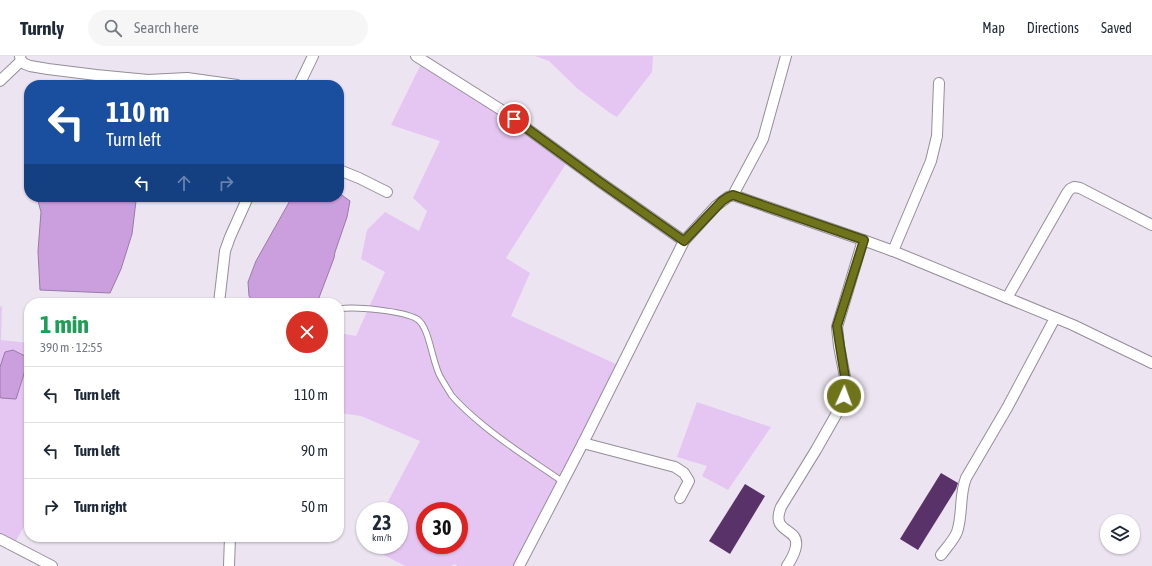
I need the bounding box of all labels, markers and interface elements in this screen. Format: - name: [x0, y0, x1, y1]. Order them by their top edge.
- search box: [88, 10, 368, 46]
- text: Turnly: [20, 17, 64, 39]
- icon: search: [102, 17, 124, 39]
- text: Search here: [134, 19, 199, 36]
- text: Map: [982, 20, 1005, 36]
- text: Directions: [1027, 20, 1079, 36]
- text: Saved: [1101, 20, 1132, 36]
- icon: left: [40, 96, 92, 148]
- text: 110 m: [106, 96, 169, 128]
- pin: [497, 102, 531, 136]
- icon: arrive: [503, 108, 525, 130]
- text: Turn left: [106, 129, 161, 150]
- icon: left: [131, 172, 153, 194]
- icon: ahead: [173, 172, 195, 194]
- icon: right: [215, 172, 237, 194]
- text: 1 min: [40, 311, 89, 338]
- button: close: [286, 311, 328, 353]
- text: 390 m · 12:55: [40, 340, 103, 355]
- position arrow: [823, 375, 865, 417]
- icon: left: [40, 384, 62, 406]
- text: Turn left: [74, 386, 120, 403]
- text: 110 m: [294, 386, 328, 403]
- icon: left: [40, 440, 62, 462]
- text: Turn left: [74, 442, 120, 459]
- text: 90 m: [301, 442, 328, 459]
- icon: right: [40, 496, 62, 518]
- text: Turn right: [74, 498, 127, 515]
- text: 50 m: [301, 498, 328, 515]
- speed limit sign: 30: [416, 502, 468, 554]
- text: 23: [373, 511, 391, 534]
- map controls: [1100, 514, 1140, 554]
- button: layers: [1100, 514, 1140, 554]
- text: km/h: [372, 532, 392, 543]

